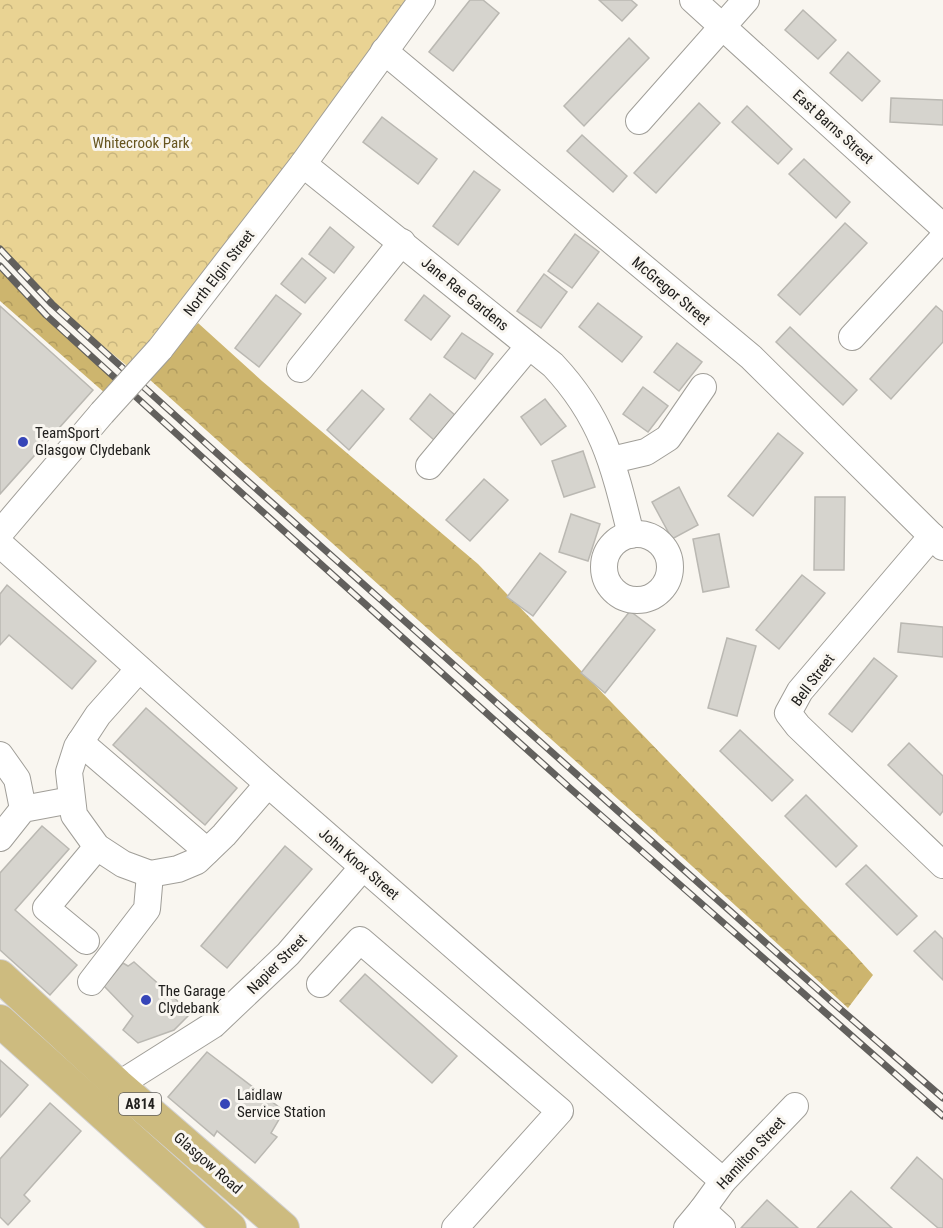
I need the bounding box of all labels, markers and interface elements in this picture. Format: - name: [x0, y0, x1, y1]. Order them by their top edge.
- street label: East Barns Street: [789, 86, 877, 168]
- park label: Whitecrook Park: [93, 134, 190, 152]
- street label: North Elgin Street: [180, 226, 258, 320]
- street label: Jane Rae Gardens: [418, 253, 512, 335]
- street label: McGregor Street: [628, 253, 714, 329]
- place label: TeamSport Glasgow Clydebank: [35, 424, 151, 459]
- marker: TeamSport Glasgow Clydebank: [16, 435, 30, 449]
- street label: Bell Street: [788, 650, 838, 710]
- street label: John Knox Street: [315, 824, 403, 904]
- street label: Napier Street: [243, 930, 311, 998]
- place label: The Garage Clydebank: [158, 982, 225, 1017]
- marker: The Garage Clydebank: [139, 993, 153, 1007]
- place label: Laidlaw Service Station: [237, 1086, 326, 1121]
- road number: A814: [119, 1093, 161, 1115]
- marker: Laidlaw Service Station: [218, 1097, 232, 1111]
- street label: Hamilton Street: [713, 1113, 789, 1193]
- street label: Glasgow Road: [170, 1128, 246, 1198]

